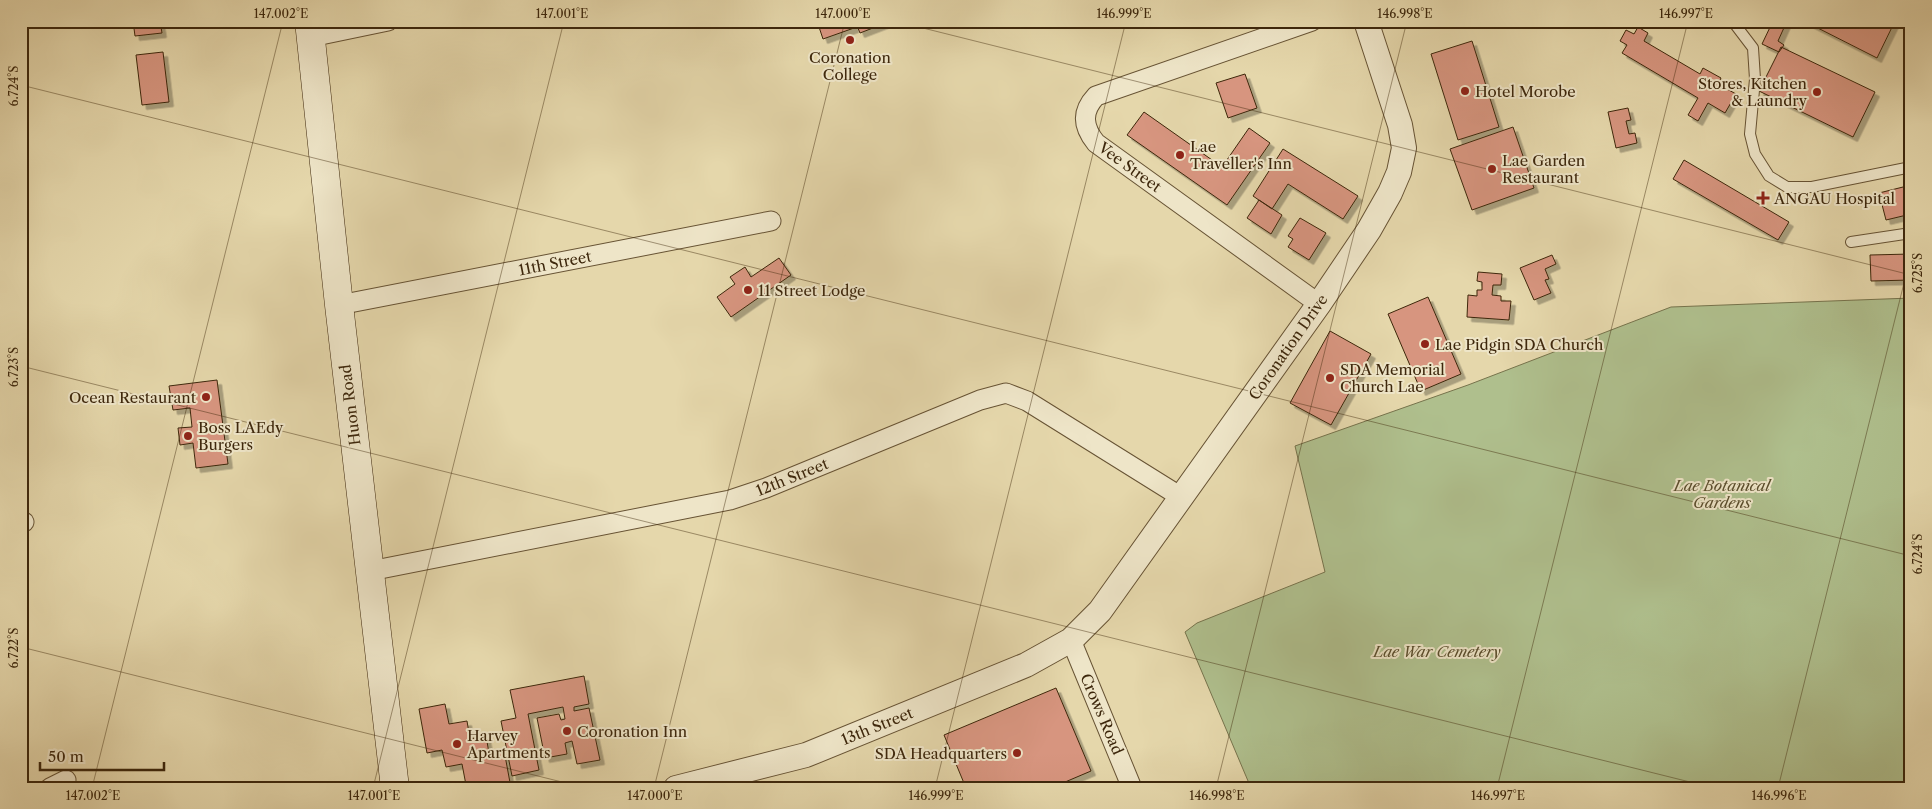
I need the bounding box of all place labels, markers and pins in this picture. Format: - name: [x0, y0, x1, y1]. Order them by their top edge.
- marker: Coronation College: [844, 34, 856, 46]
- place label: Coronation College: [809, 48, 892, 84]
- place label: Stores, Kitchen & Laundry: [1698, 74, 1808, 110]
- place label: Hotel Morobe: [1475, 82, 1576, 101]
- marker: Hotel Morobe: [1459, 85, 1471, 97]
- marker: Stores, Kitchen & Laundry: [1811, 86, 1823, 98]
- place label: Lae Traveller's Inn: [1190, 137, 1292, 173]
- marker: Lae Traveller's Inn: [1174, 149, 1186, 161]
- place label: Lae Garden Restaurant: [1502, 151, 1586, 187]
- marker: Lae Garden Restaurant: [1486, 163, 1498, 175]
- place label: ANGAU Hospital: [1773, 189, 1896, 208]
- marker: ANGAU Hospital: [1756, 191, 1770, 205]
- place label: 11 Street Lodge: [758, 281, 866, 300]
- marker: 11 Street Lodge: [742, 284, 754, 296]
- place label: Lae Pidgin SDA Church: [1435, 335, 1604, 354]
- marker: Lae Pidgin SDA Church: [1419, 338, 1431, 350]
- place label: SDA Memorial Church Lae: [1340, 360, 1445, 396]
- marker: SDA Memorial Church Lae: [1324, 372, 1336, 384]
- place label: Ocean Restaurant: [69, 388, 197, 407]
- marker: Ocean Restaurant: [200, 391, 212, 403]
- place label: Boss LAEdy Burgers: [198, 418, 284, 454]
- marker: Boss LAEdy Burgers: [182, 430, 194, 442]
- place label: Coronation Inn: [577, 722, 688, 741]
- marker: Coronation Inn: [561, 725, 573, 737]
- place label: Harvey Apartments: [466, 726, 550, 762]
- marker: Harvey Apartments: [451, 738, 463, 750]
- place label: SDA Headquarters: [875, 744, 1007, 763]
- marker: SDA Headquarters: [1011, 747, 1023, 759]

